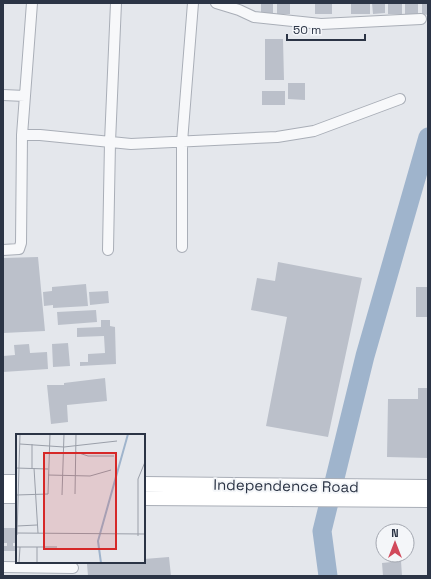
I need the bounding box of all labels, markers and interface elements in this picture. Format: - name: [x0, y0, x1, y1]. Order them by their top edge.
- scale bar: [287, 16, 365, 42]
- text: 50 m: [293, 22, 321, 38]
- inset map: [16, 434, 145, 563]
- street label: Independence Road: [213, 475, 359, 496]
- north arrow: [375, 523, 415, 563]
- text: N: [391, 526, 399, 540]

